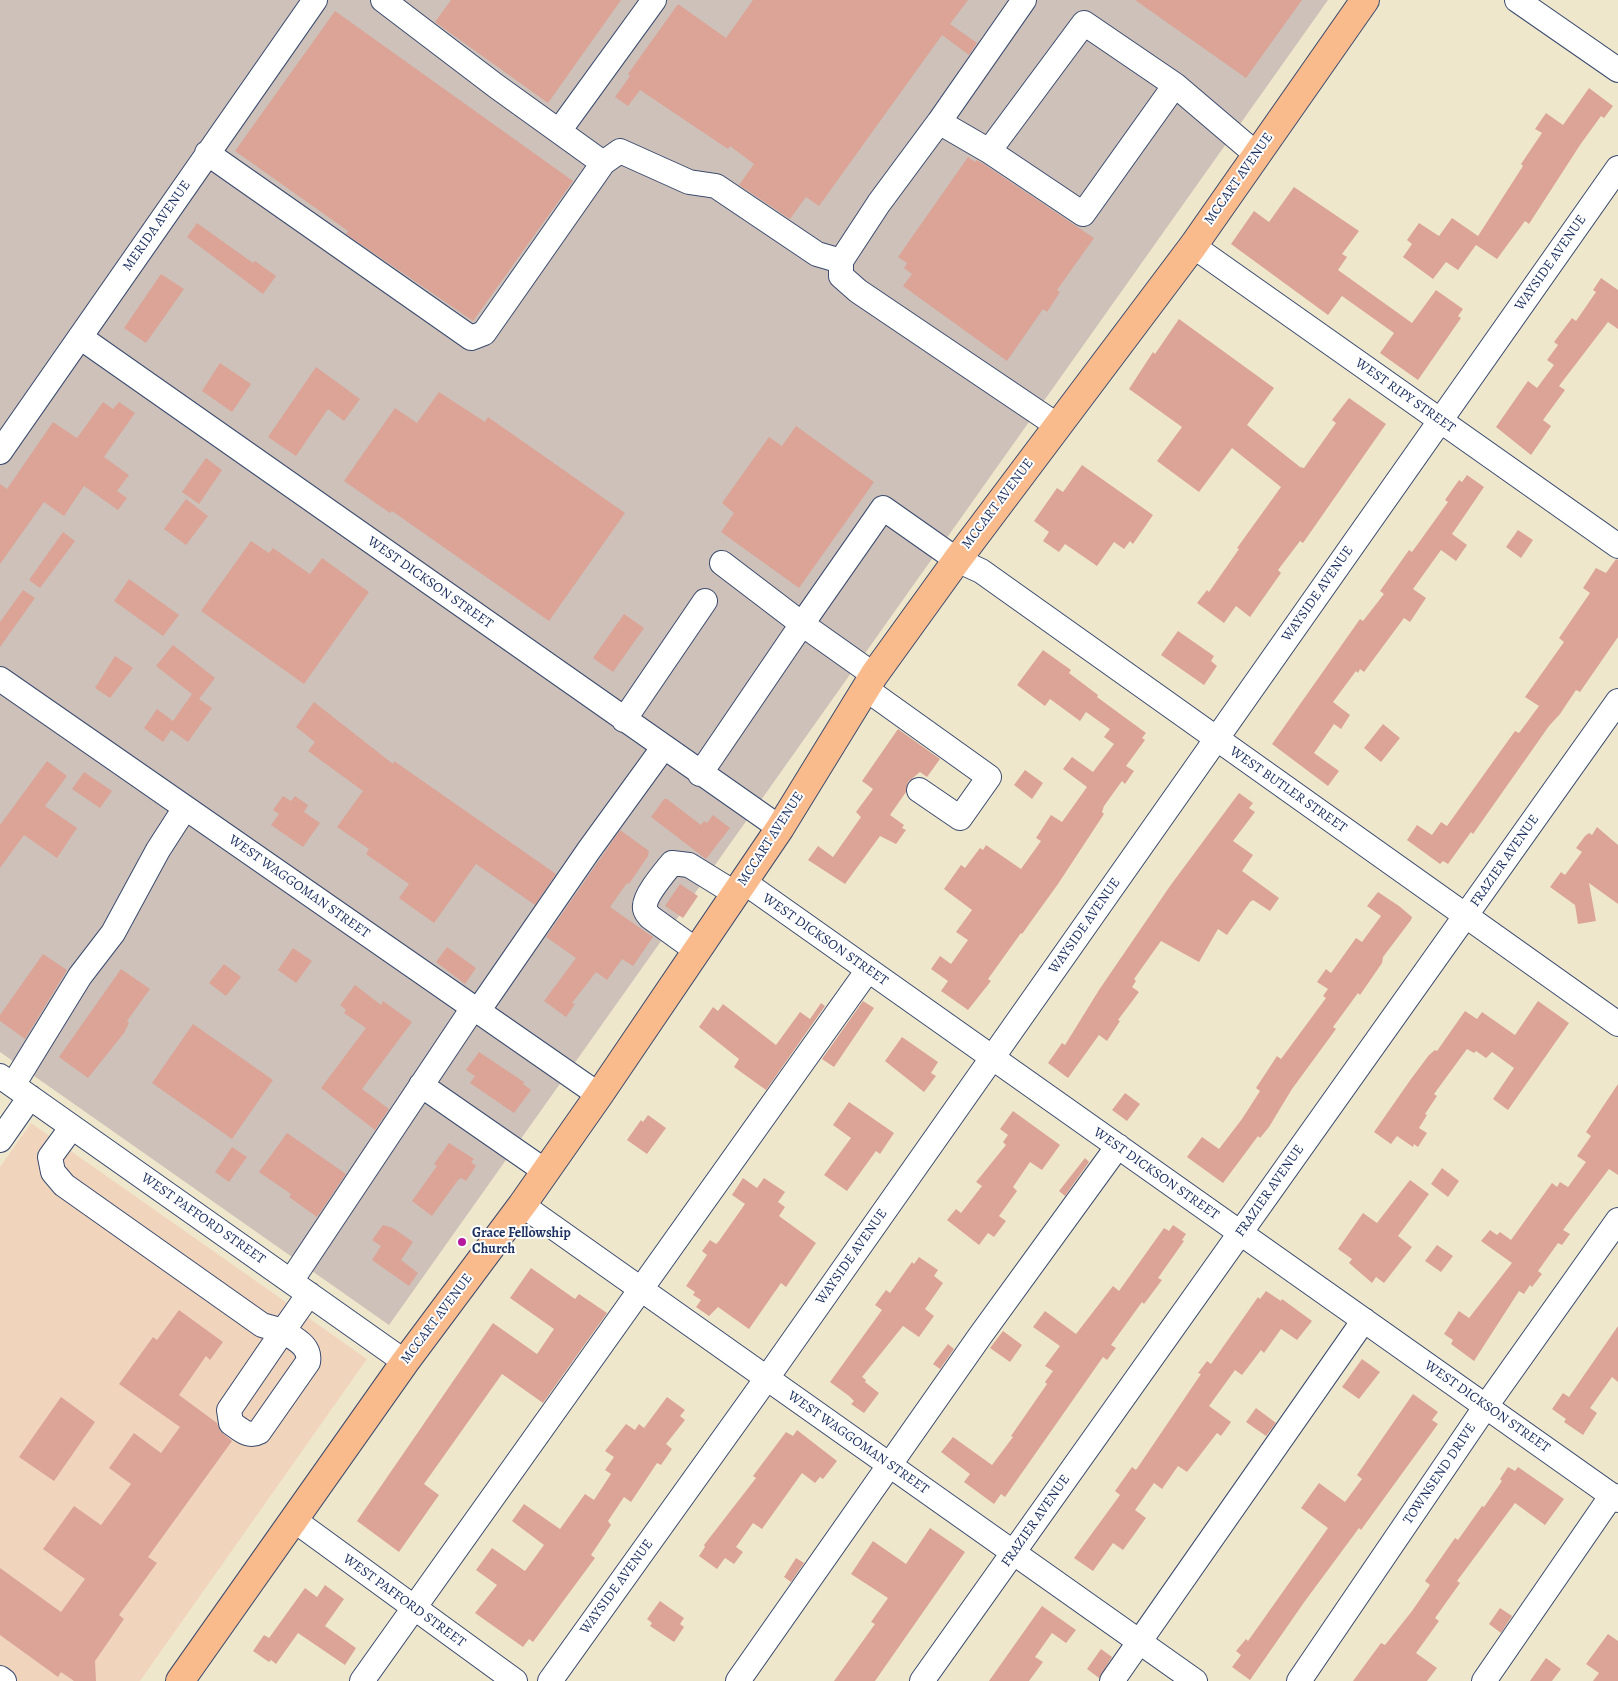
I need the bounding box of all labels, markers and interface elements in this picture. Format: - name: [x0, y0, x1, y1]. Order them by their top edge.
- street label: MCCART AVENUE: [1201, 130, 1277, 228]
- street label: MERIDA AVENUE: [120, 177, 194, 275]
- street label: WAYSIDE AVENUE: [1512, 212, 1590, 314]
- street label: WEST RIPY STREET: [1352, 355, 1458, 437]
- street label: MCCART AVENUE: [959, 456, 1037, 552]
- street label: WEST DICKSON STREET: [364, 533, 496, 633]
- street label: WAYSIDE AVENUE: [1279, 543, 1357, 645]
- street label: WEST BUTLER STREET: [1226, 743, 1350, 837]
- street label: MCCART AVENUE: [734, 789, 808, 889]
- street label: FRAZIER AVENUE: [1467, 812, 1543, 910]
- street label: WEST WAGGOMAN STREET: [225, 832, 373, 942]
- street label: WAYSIDE AVENUE: [1046, 875, 1124, 977]
- street label: WEST DICKSON STREET: [759, 890, 891, 990]
- street label: WEST DICKSON STREET: [1090, 1124, 1222, 1224]
- street label: FRAZIER AVENUE: [1232, 1142, 1308, 1240]
- street label: WEST PAFFORD STREET: [138, 1170, 268, 1268]
- street label: WAYSIDE AVENUE: [813, 1206, 891, 1308]
- place label: Grace Fellowship Church: [472, 1226, 571, 1258]
- marker: Grace Fellowship Church: [456, 1236, 468, 1248]
- street label: MCCART AVENUE: [398, 1271, 476, 1367]
- street label: WEST DICKSON STREET: [1421, 1357, 1553, 1457]
- street label: WEST WAGGOMAN STREET: [784, 1388, 932, 1498]
- street label: TOWNSEND DRIVE: [1400, 1420, 1480, 1528]
- street label: FRAZIER AVENUE: [998, 1472, 1074, 1570]
- street label: WAYSIDE AVENUE: [577, 1536, 657, 1638]
- street label: WEST PAFFORD STREET: [339, 1551, 469, 1651]

